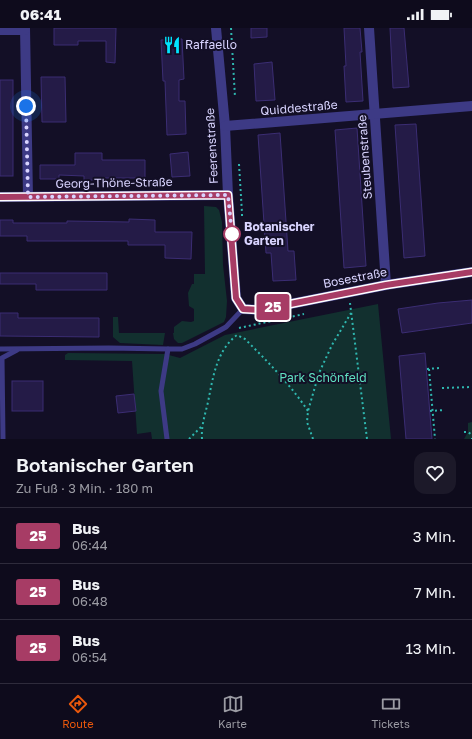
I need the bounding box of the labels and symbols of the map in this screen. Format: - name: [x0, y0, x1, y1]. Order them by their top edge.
- restaurant icon: Raffaello: [162, 35, 182, 55]
- place label: Raffaello: [185, 37, 237, 52]
- your location: [16, 96, 36, 116]
- street label: Quiddestraße: [260, 97, 338, 118]
- street label: Feerenstraße: [202, 108, 221, 184]
- street label: Steubenstraße: [354, 114, 375, 200]
- street label: Georg-Thöne-Straße: [55, 174, 173, 191]
- place label: Botanischer Garten: [244, 219, 315, 248]
- marker: Botanischer Garten: [223, 225, 241, 243]
- street label: Bosestraße: [322, 264, 388, 291]
- line badge: 25: [255, 294, 291, 320]
- park label: Park Schönfeld: [279, 370, 367, 385]

